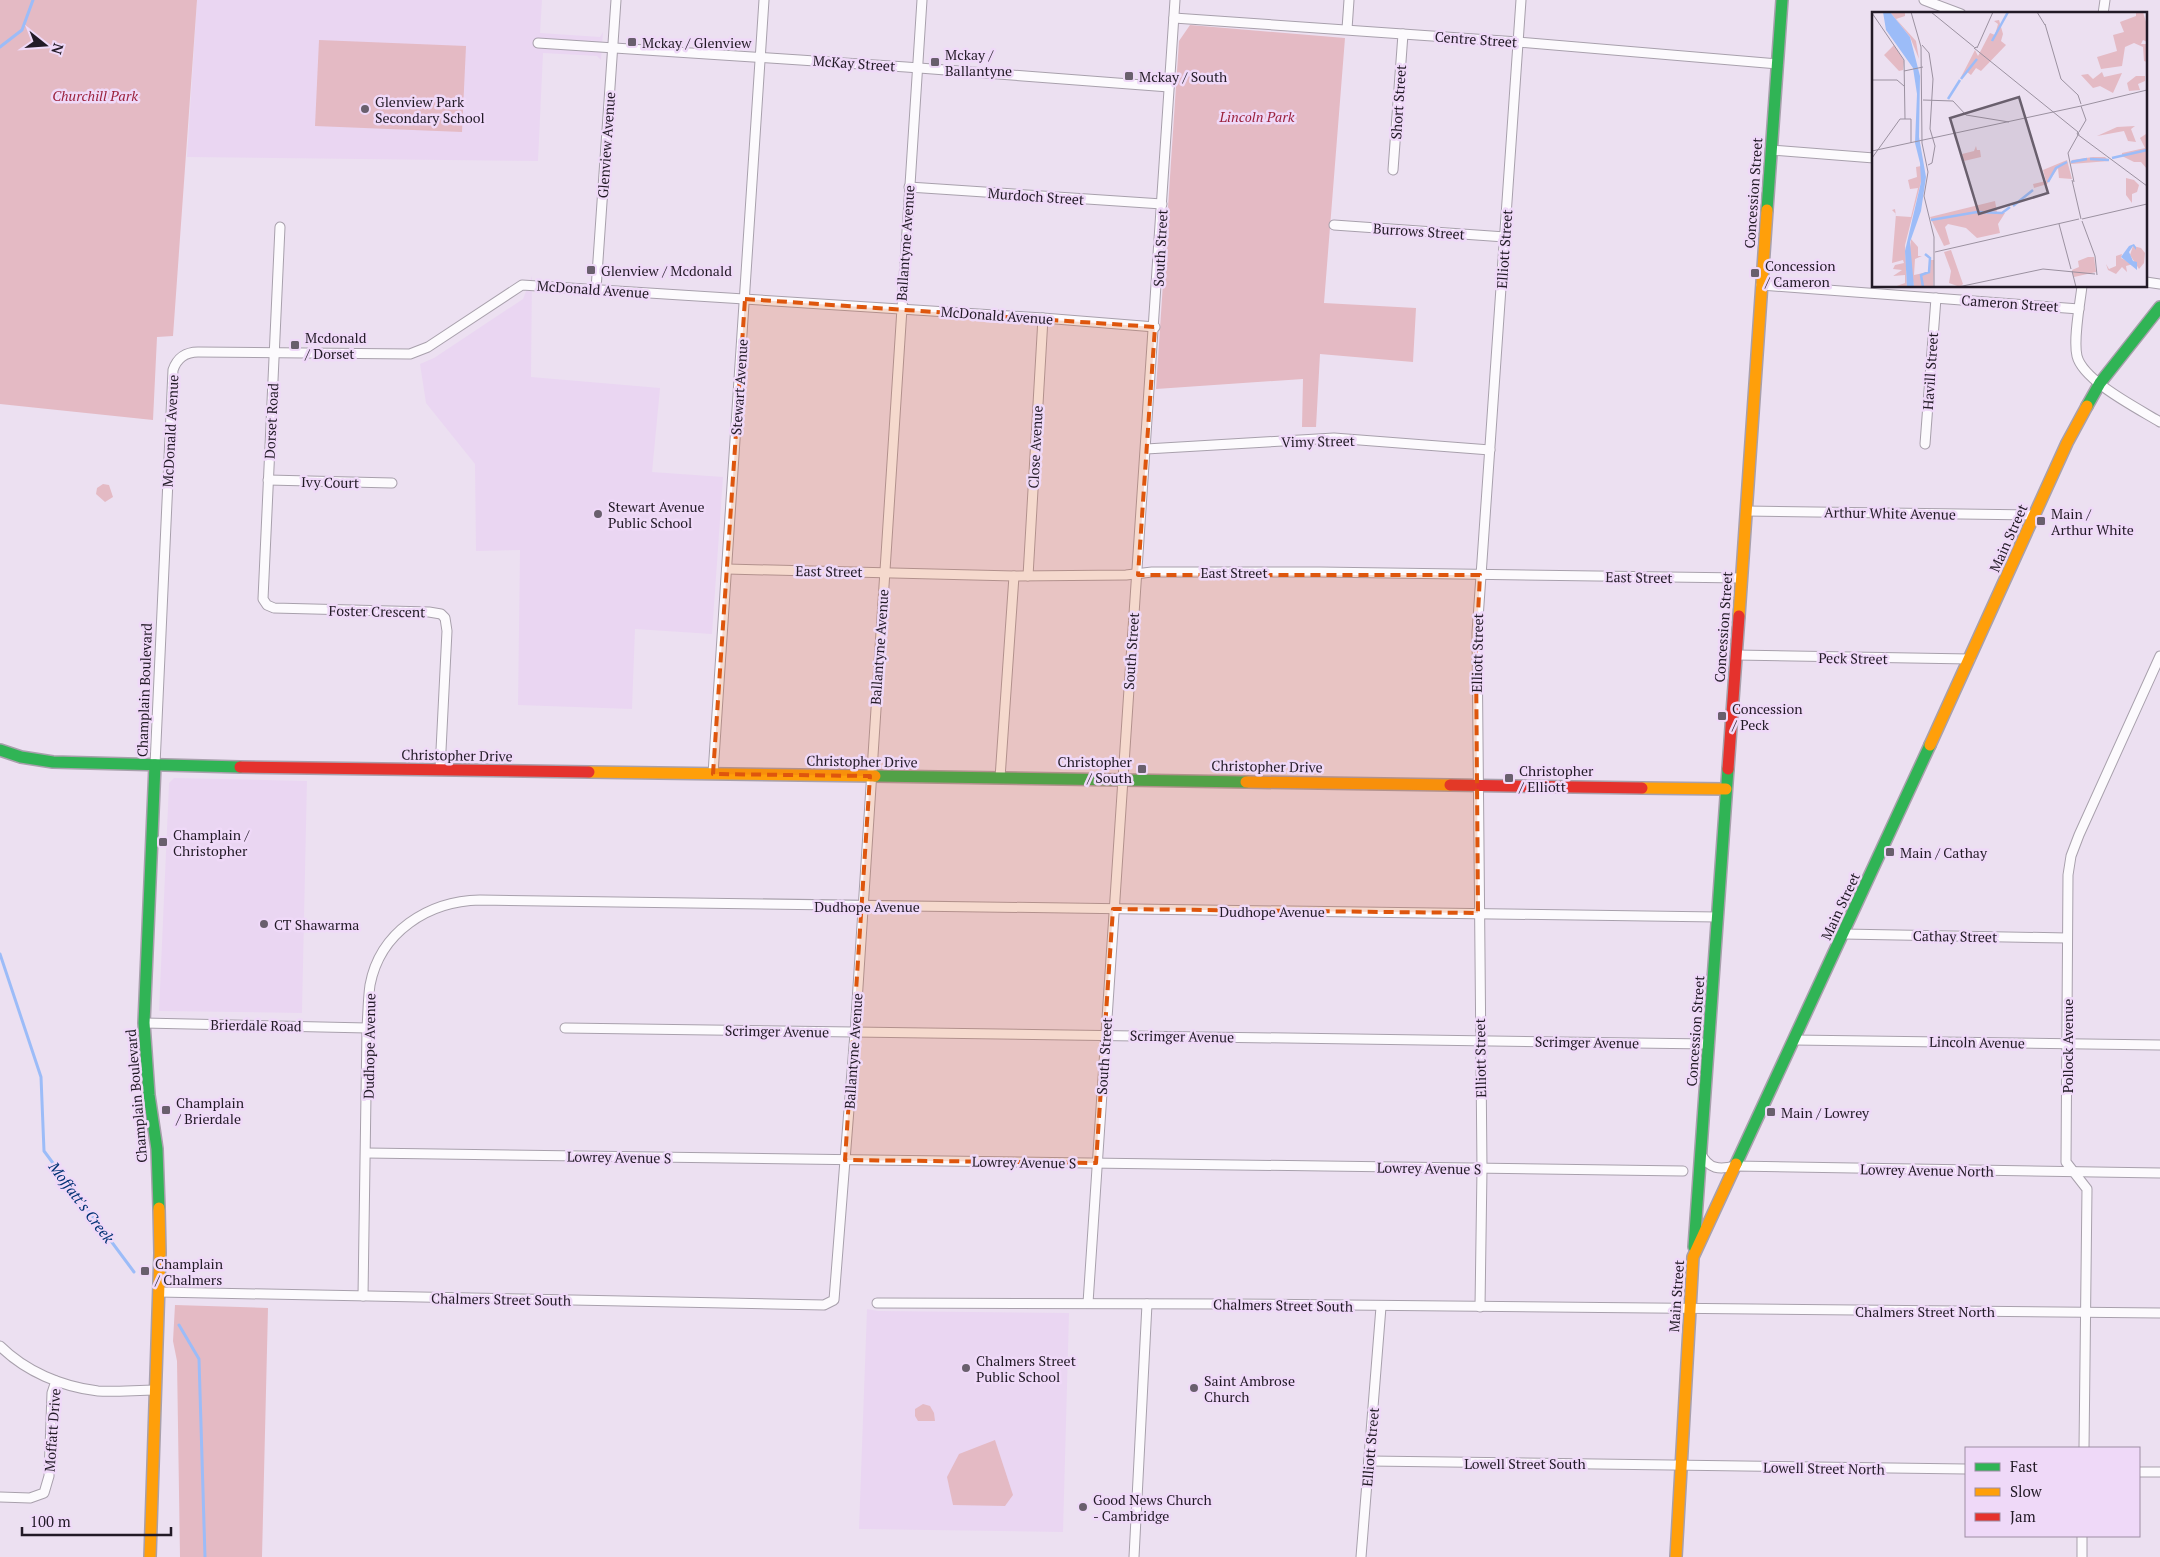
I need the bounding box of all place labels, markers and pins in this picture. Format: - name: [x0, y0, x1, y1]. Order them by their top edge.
- place label: Mckay / Glenview: [642, 33, 752, 52]
- marker: Mckay / Glenview: [626, 36, 638, 48]
- place label: Mckay / Ballantyne: [945, 45, 1012, 80]
- marker: Mckay / Ballantyne: [929, 56, 941, 68]
- place label: Mckay / South: [1139, 67, 1227, 86]
- marker: Mckay / South: [1123, 70, 1135, 82]
- place label: Glenview Park Secondary School: [375, 92, 485, 127]
- marker: Glenview Park Secondary School: [359, 103, 371, 115]
- place label: Concession / Cameron: [1764, 256, 1836, 291]
- place label: Glenview / Mcdonald: [601, 261, 732, 280]
- marker: Glenview / Mcdonald: [585, 264, 597, 276]
- marker: Concession / Cameron: [1749, 267, 1761, 279]
- place label: Mcdonald / Dorset: [304, 328, 367, 363]
- marker: Mcdonald / Dorset: [289, 339, 301, 351]
- place label: Stewart Avenue Public School: [608, 497, 705, 532]
- place label: Main / Arthur White: [2051, 504, 2134, 539]
- marker: Stewart Avenue Public School: [592, 508, 604, 520]
- marker: Main / Arthur White: [2035, 515, 2047, 527]
- place label: Concession / Peck: [1731, 699, 1803, 734]
- marker: Concession / Peck: [1716, 710, 1728, 722]
- place label: Christopher / South: [1058, 752, 1133, 787]
- place label: Christopher / Elliott: [1518, 761, 1594, 796]
- marker: Christopher / South: [1136, 763, 1148, 775]
- marker: Christopher / Elliott: [1503, 772, 1515, 784]
- place label: Champlain / Christopher: [173, 825, 251, 860]
- marker: Champlain / Christopher: [157, 836, 169, 848]
- place label: Main / Cathay: [1900, 843, 1988, 862]
- marker: Main / Cathay: [1884, 846, 1896, 858]
- place label: CT Shawarma: [274, 915, 359, 934]
- marker: CT Shawarma: [258, 918, 270, 930]
- place label: Champlain / Brierdale: [175, 1093, 245, 1128]
- place label: Main / Lowrey: [1781, 1103, 1870, 1122]
- marker: Champlain / Brierdale: [160, 1104, 172, 1116]
- marker: Main / Lowrey: [1765, 1106, 1777, 1118]
- place label: Champlain / Chalmers: [154, 1254, 224, 1289]
- marker: Champlain / Chalmers: [139, 1265, 151, 1277]
- place label: Chalmers Street Public School: [976, 1351, 1077, 1386]
- marker: Chalmers Street Public School: [960, 1362, 972, 1374]
- place label: Saint Ambrose Church: [1204, 1371, 1295, 1406]
- marker: Saint Ambrose Church: [1188, 1382, 1200, 1394]
- place label: Good News Church - Cambridge: [1093, 1490, 1212, 1525]
- marker: Good News Church - Cambridge: [1077, 1501, 1089, 1513]

